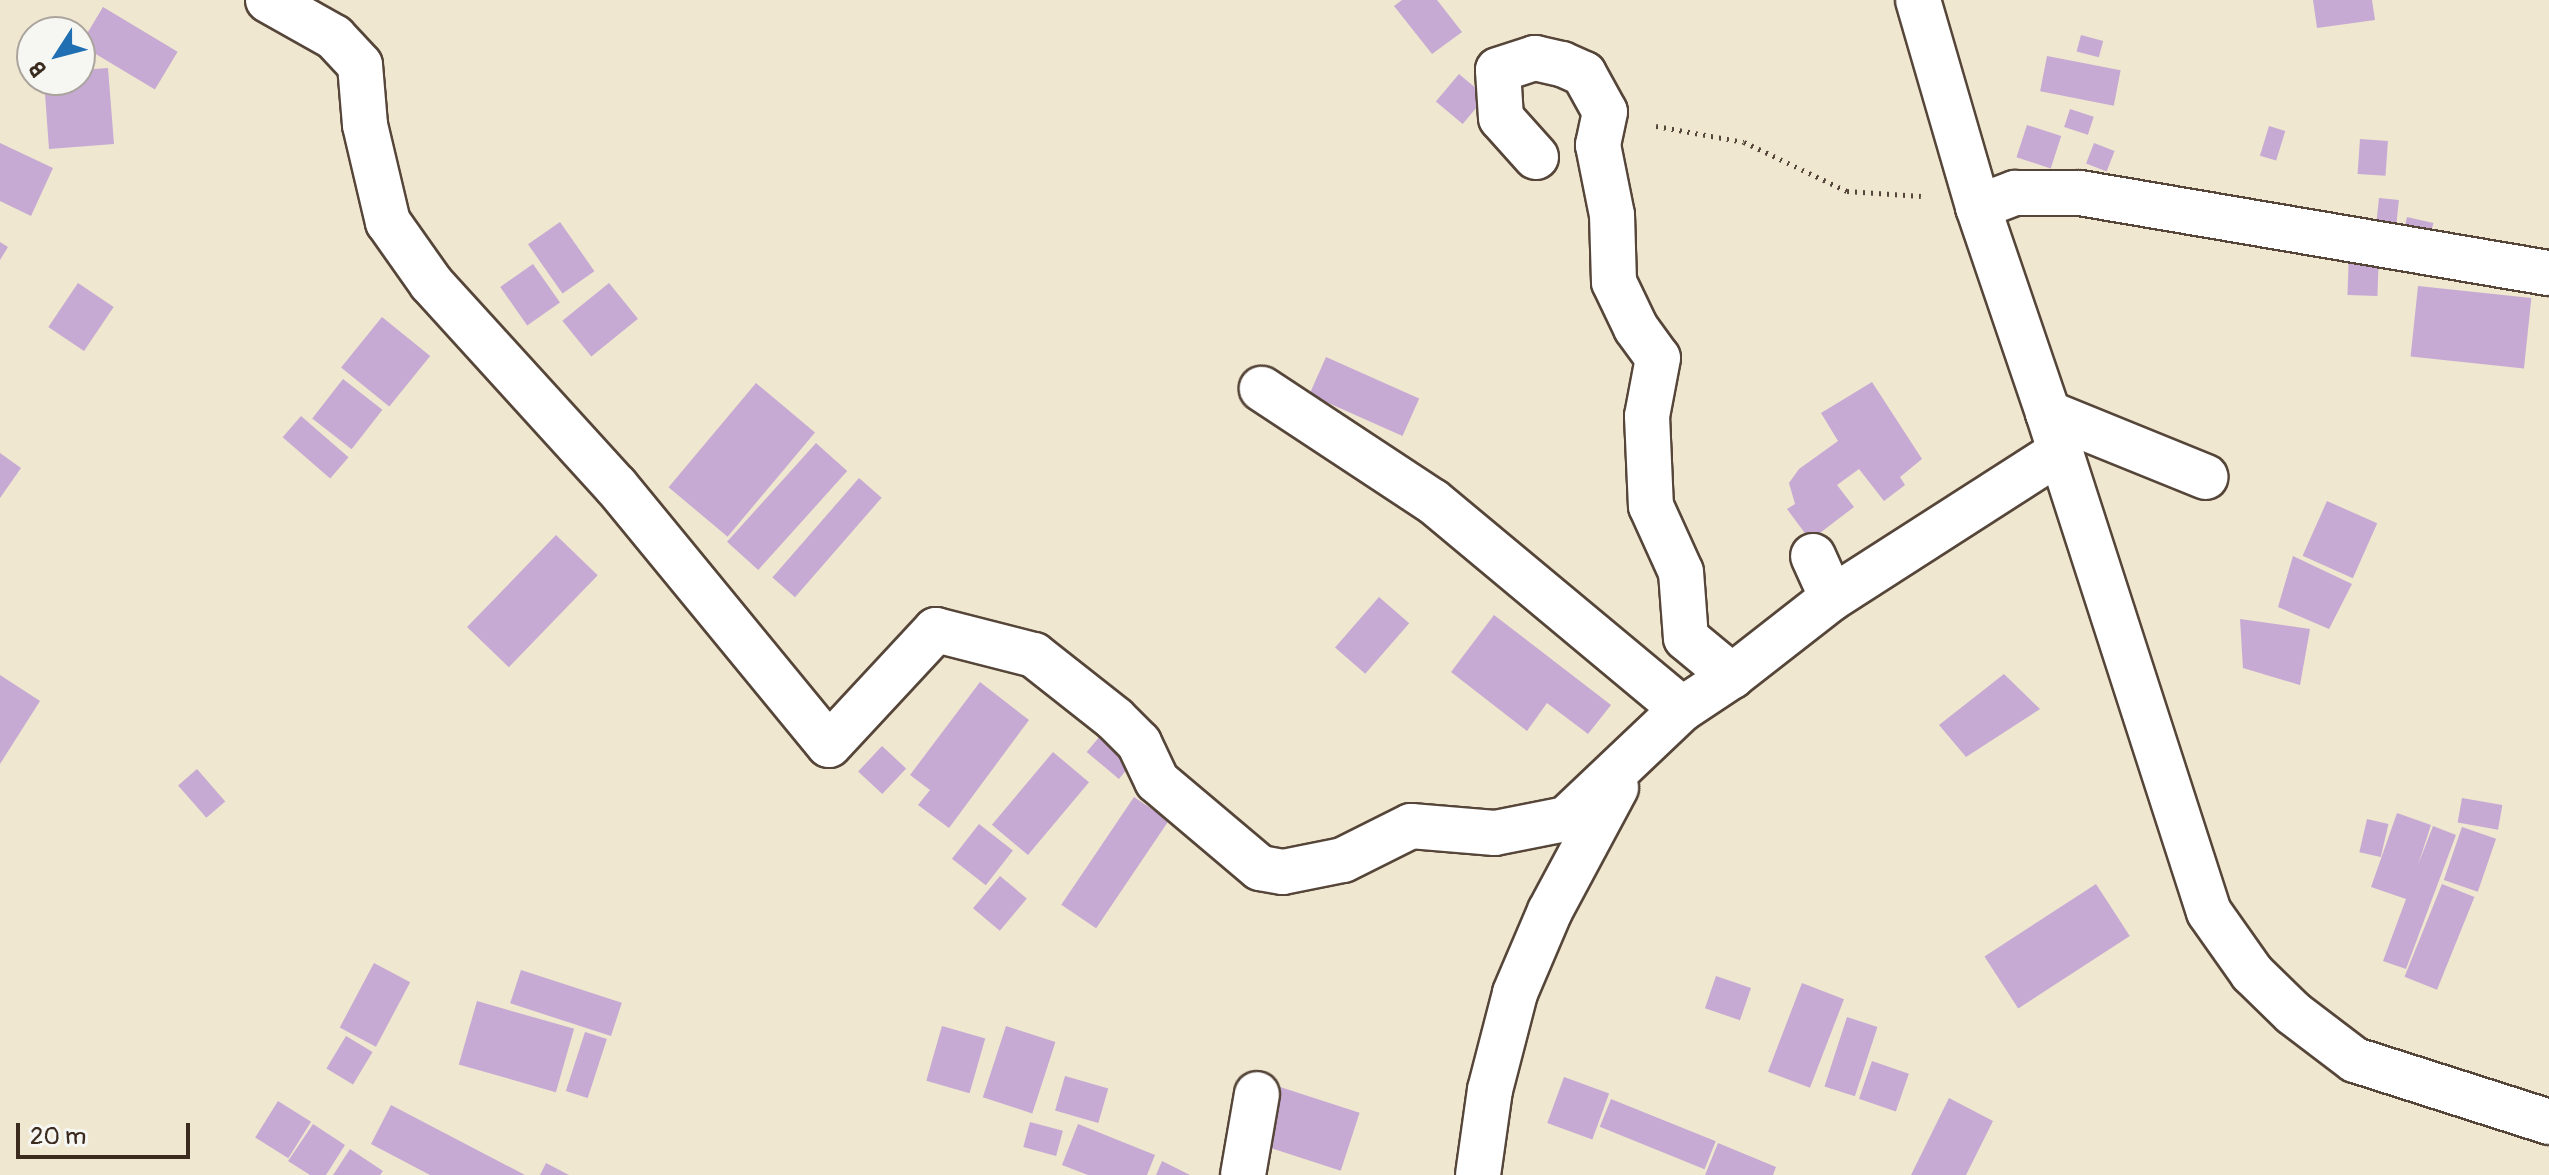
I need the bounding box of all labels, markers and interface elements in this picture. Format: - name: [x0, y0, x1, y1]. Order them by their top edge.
- north arrow: [16, 16, 96, 96]
- text: B: [23, 56, 53, 82]
- scale bar: [20, 1107, 194, 1157]
- text: 20 m: [30, 1122, 86, 1151]

